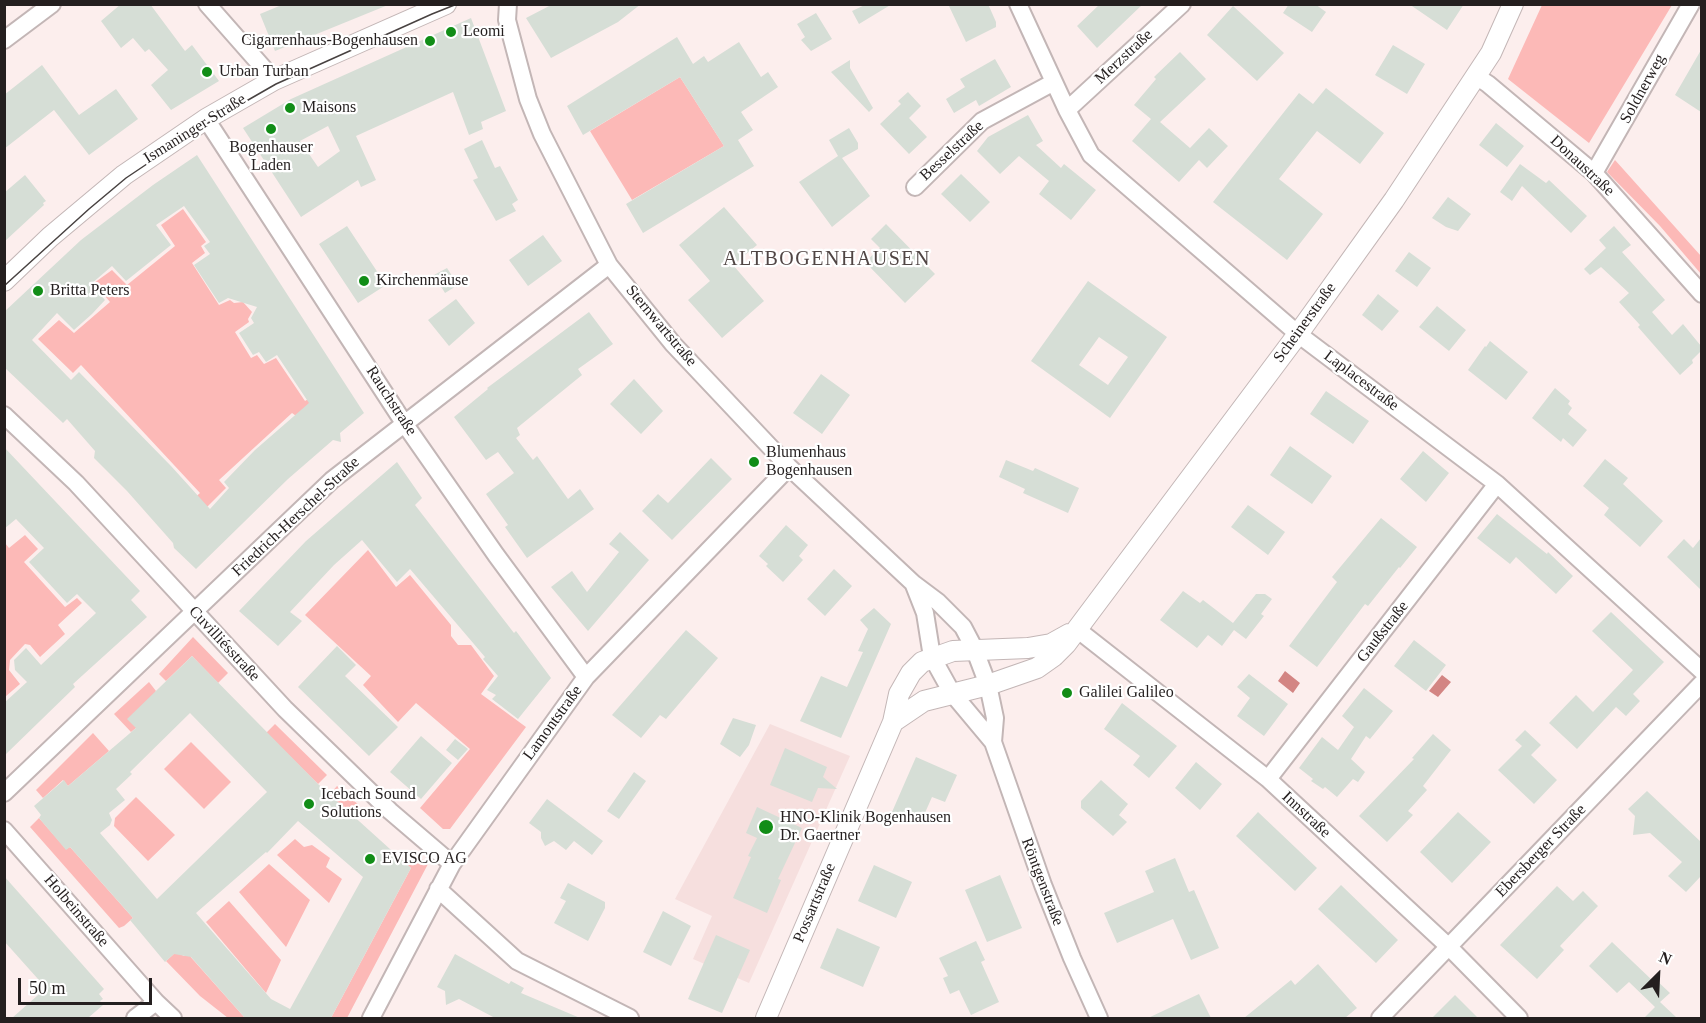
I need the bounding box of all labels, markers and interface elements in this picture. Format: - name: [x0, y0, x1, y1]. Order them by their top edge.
- place label: Leomi: [463, 22, 505, 42]
- marker: Leomi: [444, 25, 458, 39]
- street label: Merzstraße: [1091, 25, 1157, 89]
- place label: Cigarrenhaus-Bogenhausen: [241, 31, 418, 51]
- marker: Cigarrenhaus-Bogenhausen: [423, 34, 437, 48]
- street label: Soldnerweg: [1616, 51, 1670, 127]
- place label: Urban Turban: [219, 62, 309, 82]
- marker: Urban Turban: [200, 65, 214, 79]
- street label: Ismaninger Straße: [140, 90, 250, 168]
- place label: Maisons: [302, 98, 356, 118]
- marker: Maisons: [283, 101, 297, 115]
- street label: Besselstraße: [916, 117, 988, 185]
- marker: Bogenhauser Laden: [264, 122, 278, 136]
- street label: Donaustraße: [1546, 131, 1618, 201]
- place label: Bogenhauser Laden: [229, 138, 313, 176]
- district label: ALTBOGENHAUSEN: [723, 248, 931, 272]
- place label: Kirchenmäuse: [376, 271, 468, 291]
- marker: Kirchenmäuse: [357, 274, 371, 288]
- street label: Scheinerstraße: [1270, 279, 1340, 367]
- place label: Britta Peters: [50, 281, 130, 301]
- street label: Sternwartstraße: [621, 281, 701, 371]
- marker: Britta Peters: [31, 284, 45, 298]
- street label: Laplacestraße: [1320, 347, 1402, 415]
- street label: Rauchstraße: [361, 363, 421, 439]
- place label: Blumenhaus Bogenhausen: [766, 443, 852, 481]
- street label: Friedrich-Herschel-Straße: [228, 453, 364, 581]
- marker: Blumenhaus Bogenhausen: [747, 455, 761, 469]
- street label: Gaußstraße: [1353, 597, 1413, 667]
- street label: Cuvilliésstraße: [184, 602, 264, 686]
- street label: Lamontstraße: [519, 682, 587, 764]
- place label: Galilei Galileo: [1079, 683, 1174, 703]
- marker: Galilei Galileo: [1060, 686, 1074, 700]
- place label: Icebach Sound Solutions: [321, 785, 416, 823]
- street label: Innstraße: [1278, 788, 1334, 842]
- marker: Icebach Sound Solutions: [302, 797, 316, 811]
- street label: Ebersberger Straße: [1492, 800, 1590, 902]
- place label: HNO-Klinik Bogenhausen Dr. Gaertner: [780, 808, 951, 846]
- marker: HNO-Klinik Bogenhausen Dr. Gaertner: [757, 818, 775, 836]
- street label: Röntgenstraße: [1016, 835, 1068, 929]
- place label: EVISCO AG: [382, 849, 467, 869]
- marker: EVISCO AG: [363, 852, 377, 866]
- street label: Possartstraße: [790, 860, 840, 946]
- street label: Holbeinstraße: [39, 871, 113, 951]
- north arrow: [1628, 945, 1688, 1005]
- text: N: [1657, 948, 1674, 968]
- scale bar: [21, 966, 154, 1004]
- text: 50 m: [29, 978, 66, 998]

